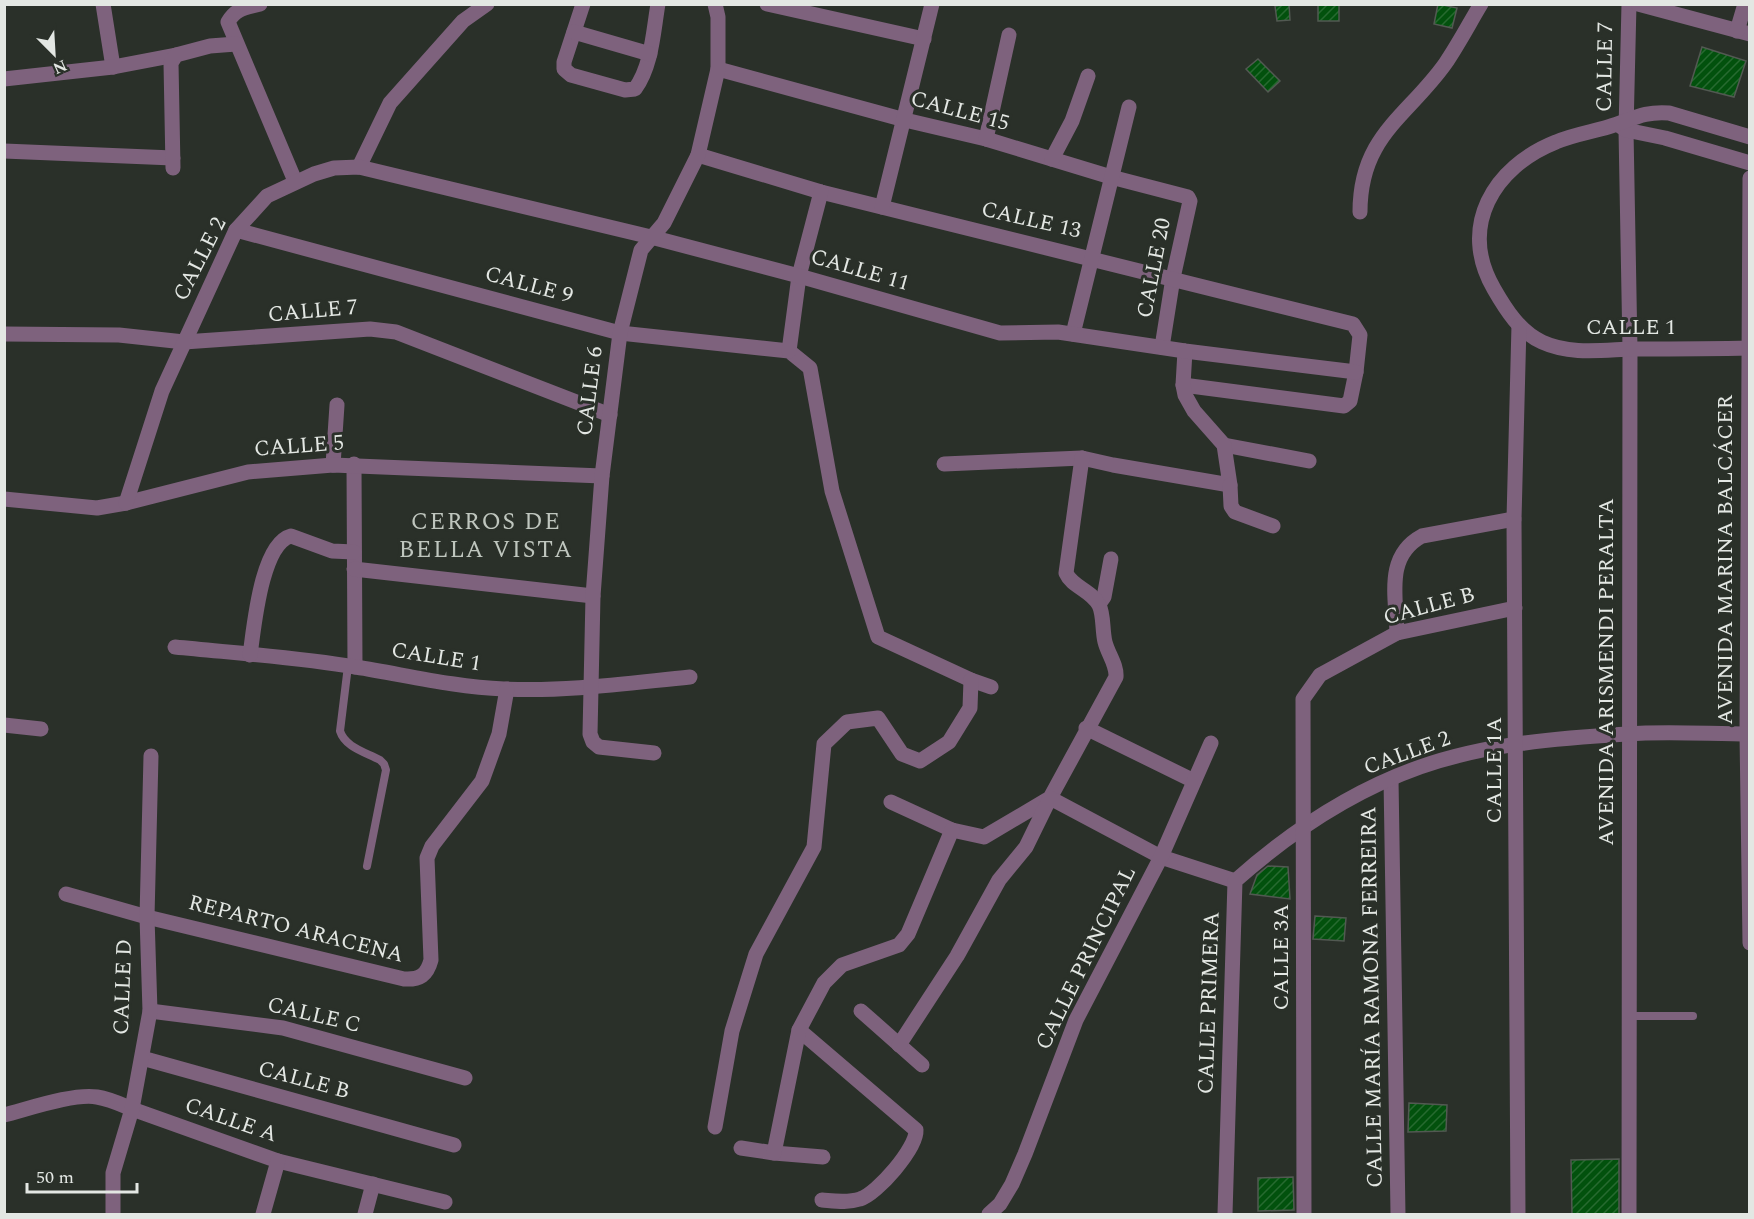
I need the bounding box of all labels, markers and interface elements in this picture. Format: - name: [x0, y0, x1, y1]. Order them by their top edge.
- street label: CALLE 7: [1588, 22, 1622, 112]
- north arrow: [24, 24, 84, 84]
- text: N: [49, 53, 71, 80]
- street label: CALLE 15: [907, 82, 1013, 140]
- street label: CALLE 13: [978, 193, 1084, 247]
- street label: CALLE 2: [165, 211, 235, 307]
- street label: CALLE 20: [1128, 215, 1180, 321]
- street label: CALLE 11: [807, 240, 913, 300]
- street label: CALLE 9: [481, 257, 577, 313]
- street label: CALLE 7: [267, 291, 359, 331]
- street label: CALLE 1: [1586, 311, 1676, 344]
- street label: CALLE 6: [568, 344, 612, 438]
- street label: AVENIDA MARINA BALCÁCER: [1709, 395, 1742, 725]
- street label: CALLE 5: [253, 426, 345, 466]
- street label: AVENIDA ARISMENDI PERALTA: [1590, 498, 1623, 846]
- district label: CERROS DE BELLA VISTA: [399, 504, 573, 568]
- street label: CALLE B: [1379, 578, 1479, 634]
- street label: CALLE 1: [389, 634, 483, 680]
- street label: CALLE 1A: [1478, 717, 1511, 823]
- street label: CALLE 2: [1359, 722, 1455, 784]
- street label: CALLE MARÍA RAMONA FERREIRA: [1352, 806, 1392, 1188]
- street label: CALLE PRINCIPAL: [1027, 860, 1145, 1056]
- street label: REPARTO ARACENA: [185, 886, 407, 972]
- street label: CALLE 3A: [1265, 904, 1298, 1010]
- street label: CALLE PRIMERA: [1189, 911, 1229, 1095]
- street label: CALLE D: [105, 938, 141, 1036]
- street label: CALLE C: [264, 988, 364, 1042]
- street label: CALLE B: [254, 1052, 354, 1108]
- street label: CALLE A: [180, 1089, 282, 1151]
- scale bar: [27, 1156, 136, 1194]
- text: 50 m: [36, 1164, 74, 1191]

